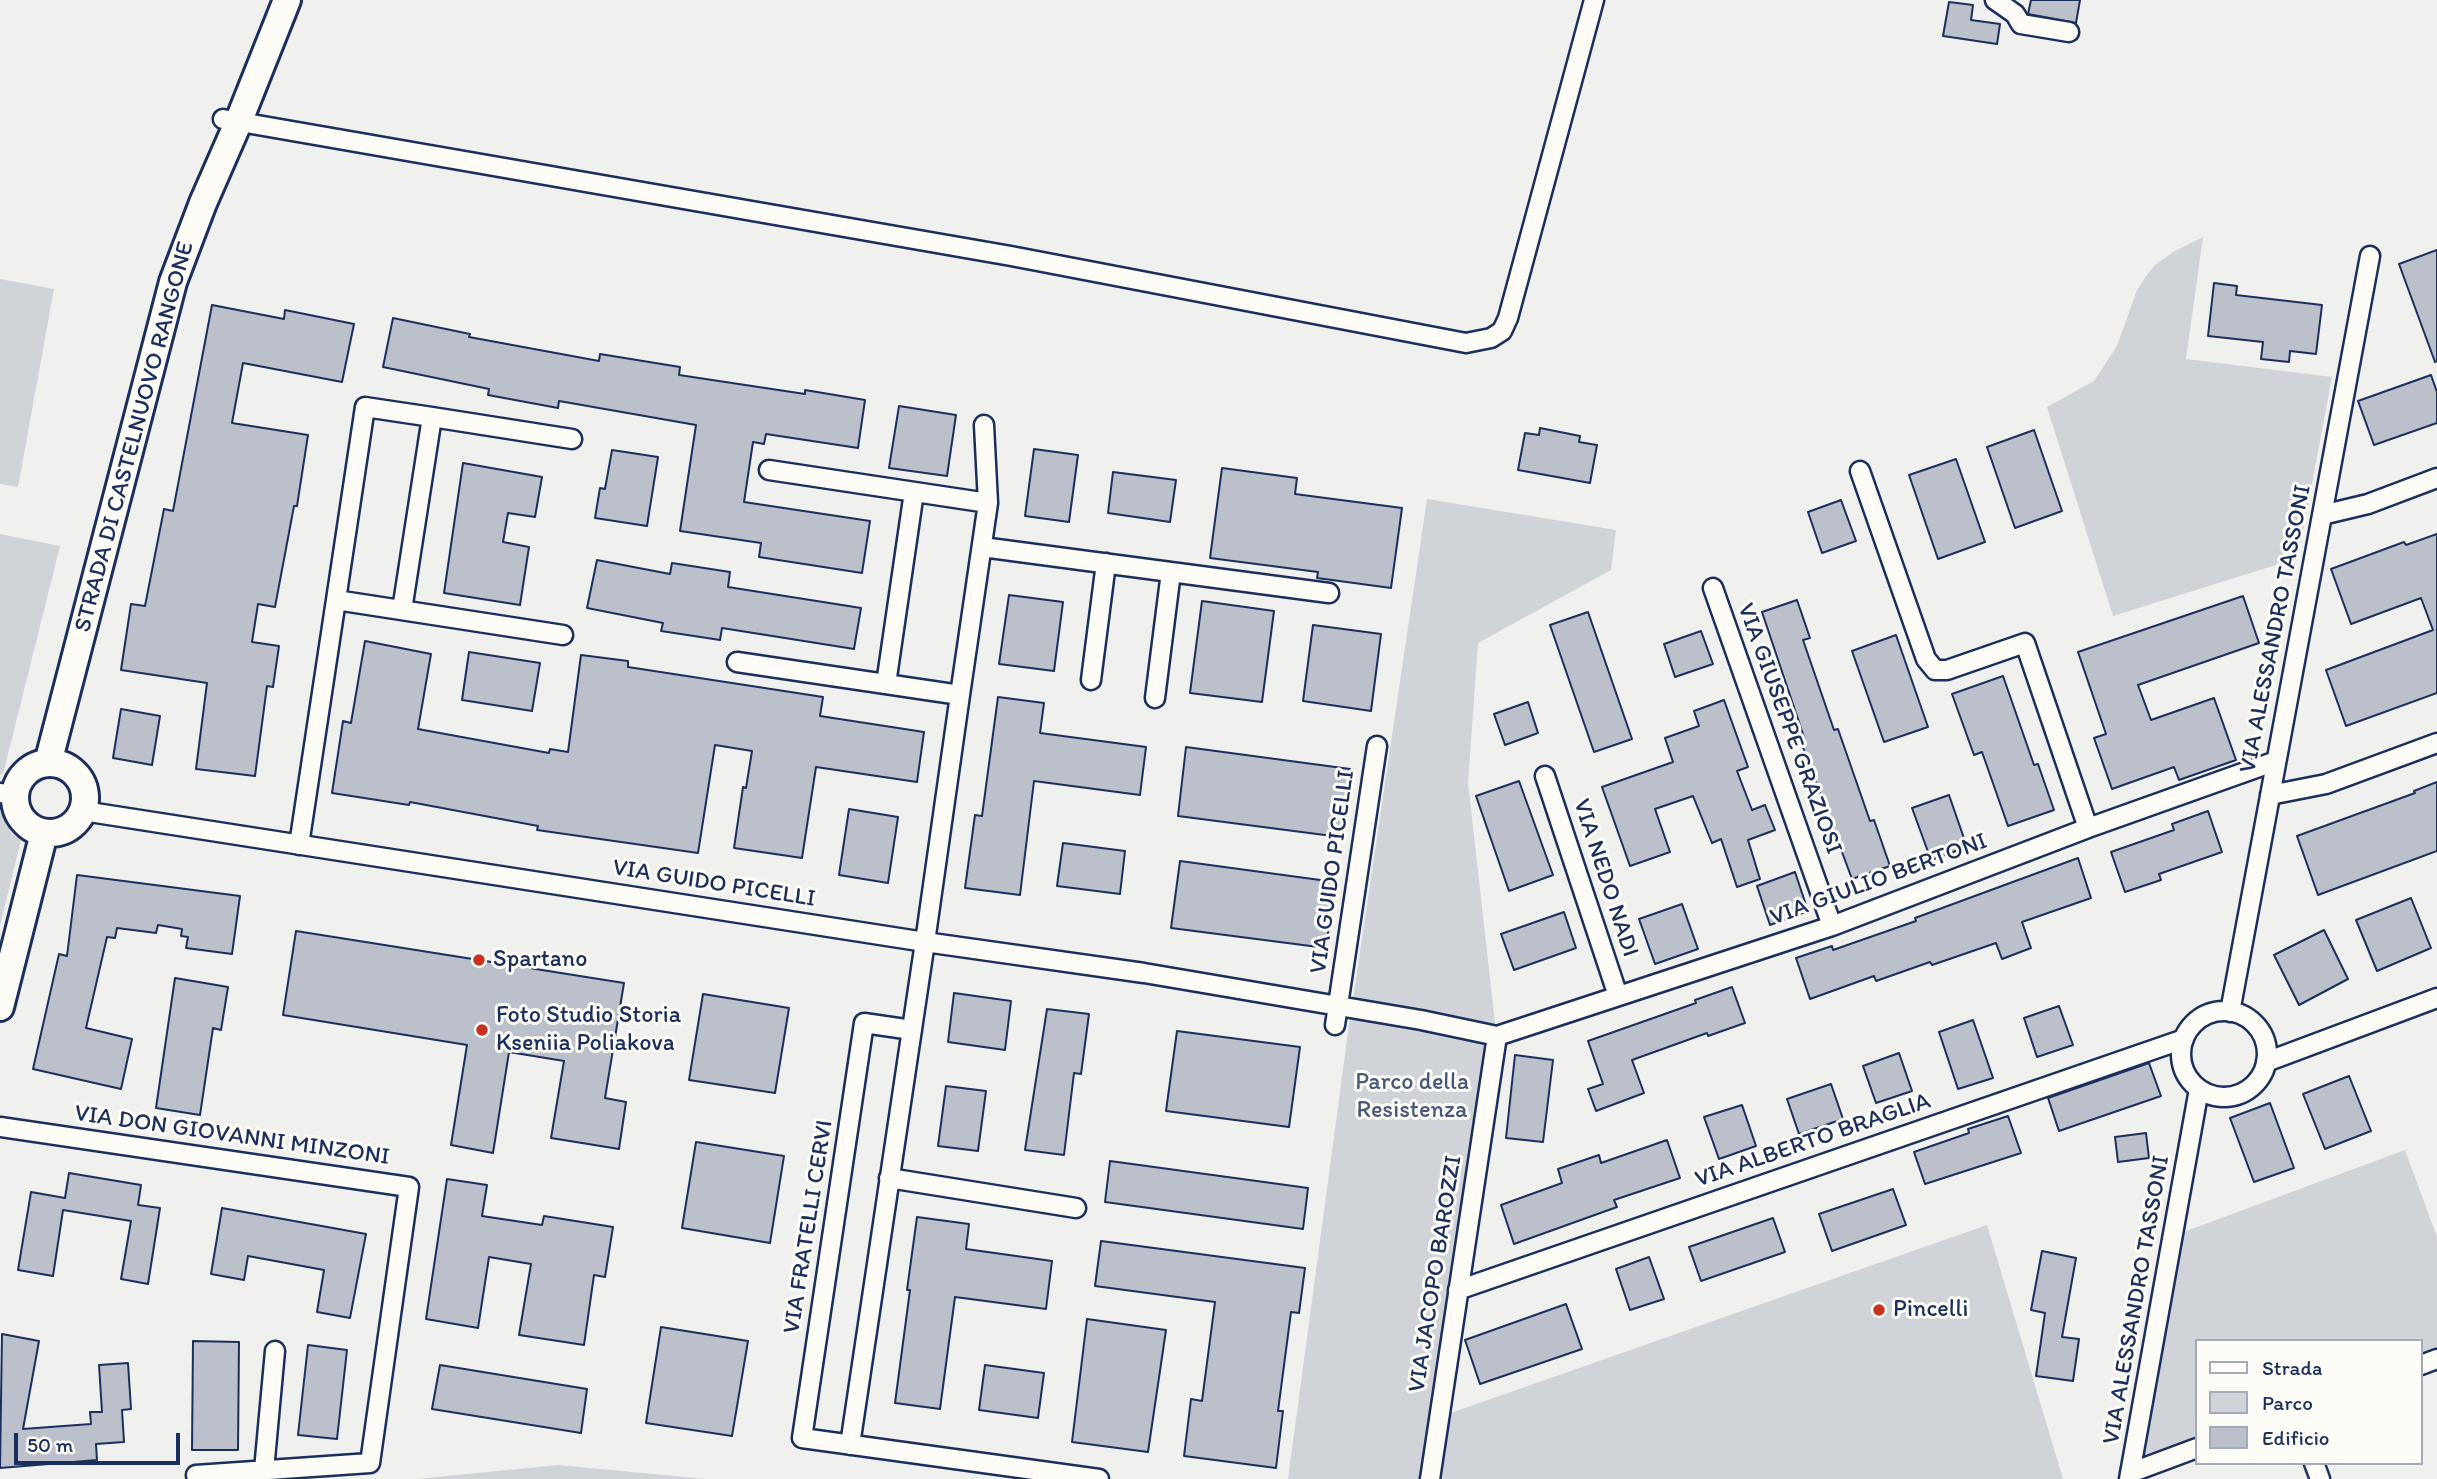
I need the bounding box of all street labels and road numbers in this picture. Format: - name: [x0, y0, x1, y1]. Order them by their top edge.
- street label: STRADA DI CASTELNUOVO RANGONE: [69, 239, 201, 635]
- street label: VIA ALESSANDRO TASSONI: [2234, 482, 2318, 776]
- street label: VIA GIUSEPPE GRAZIOSI: [1730, 600, 1848, 858]
- street label: VIA GUIDO PICELLI: [1304, 768, 1362, 976]
- street label: VIA NEDO NADI: [1566, 795, 1644, 961]
- street label: VIA GIULIO BERTONI: [1767, 827, 1991, 933]
- street label: VIA GUIDO PICELLI: [610, 854, 818, 914]
- street label: VIA ALBERTO BRAGLIA: [1692, 1087, 1934, 1195]
- street label: VIA DON GIOVANNI MINZONI: [73, 1100, 391, 1172]
- street label: VIA FRATELLI CERVI: [778, 1118, 840, 1336]
- street label: VIA ALESSANDRO TASSONI: [2097, 1153, 2177, 1447]
- street label: VIA JACOPO BAROZZI: [1403, 1154, 1469, 1394]

